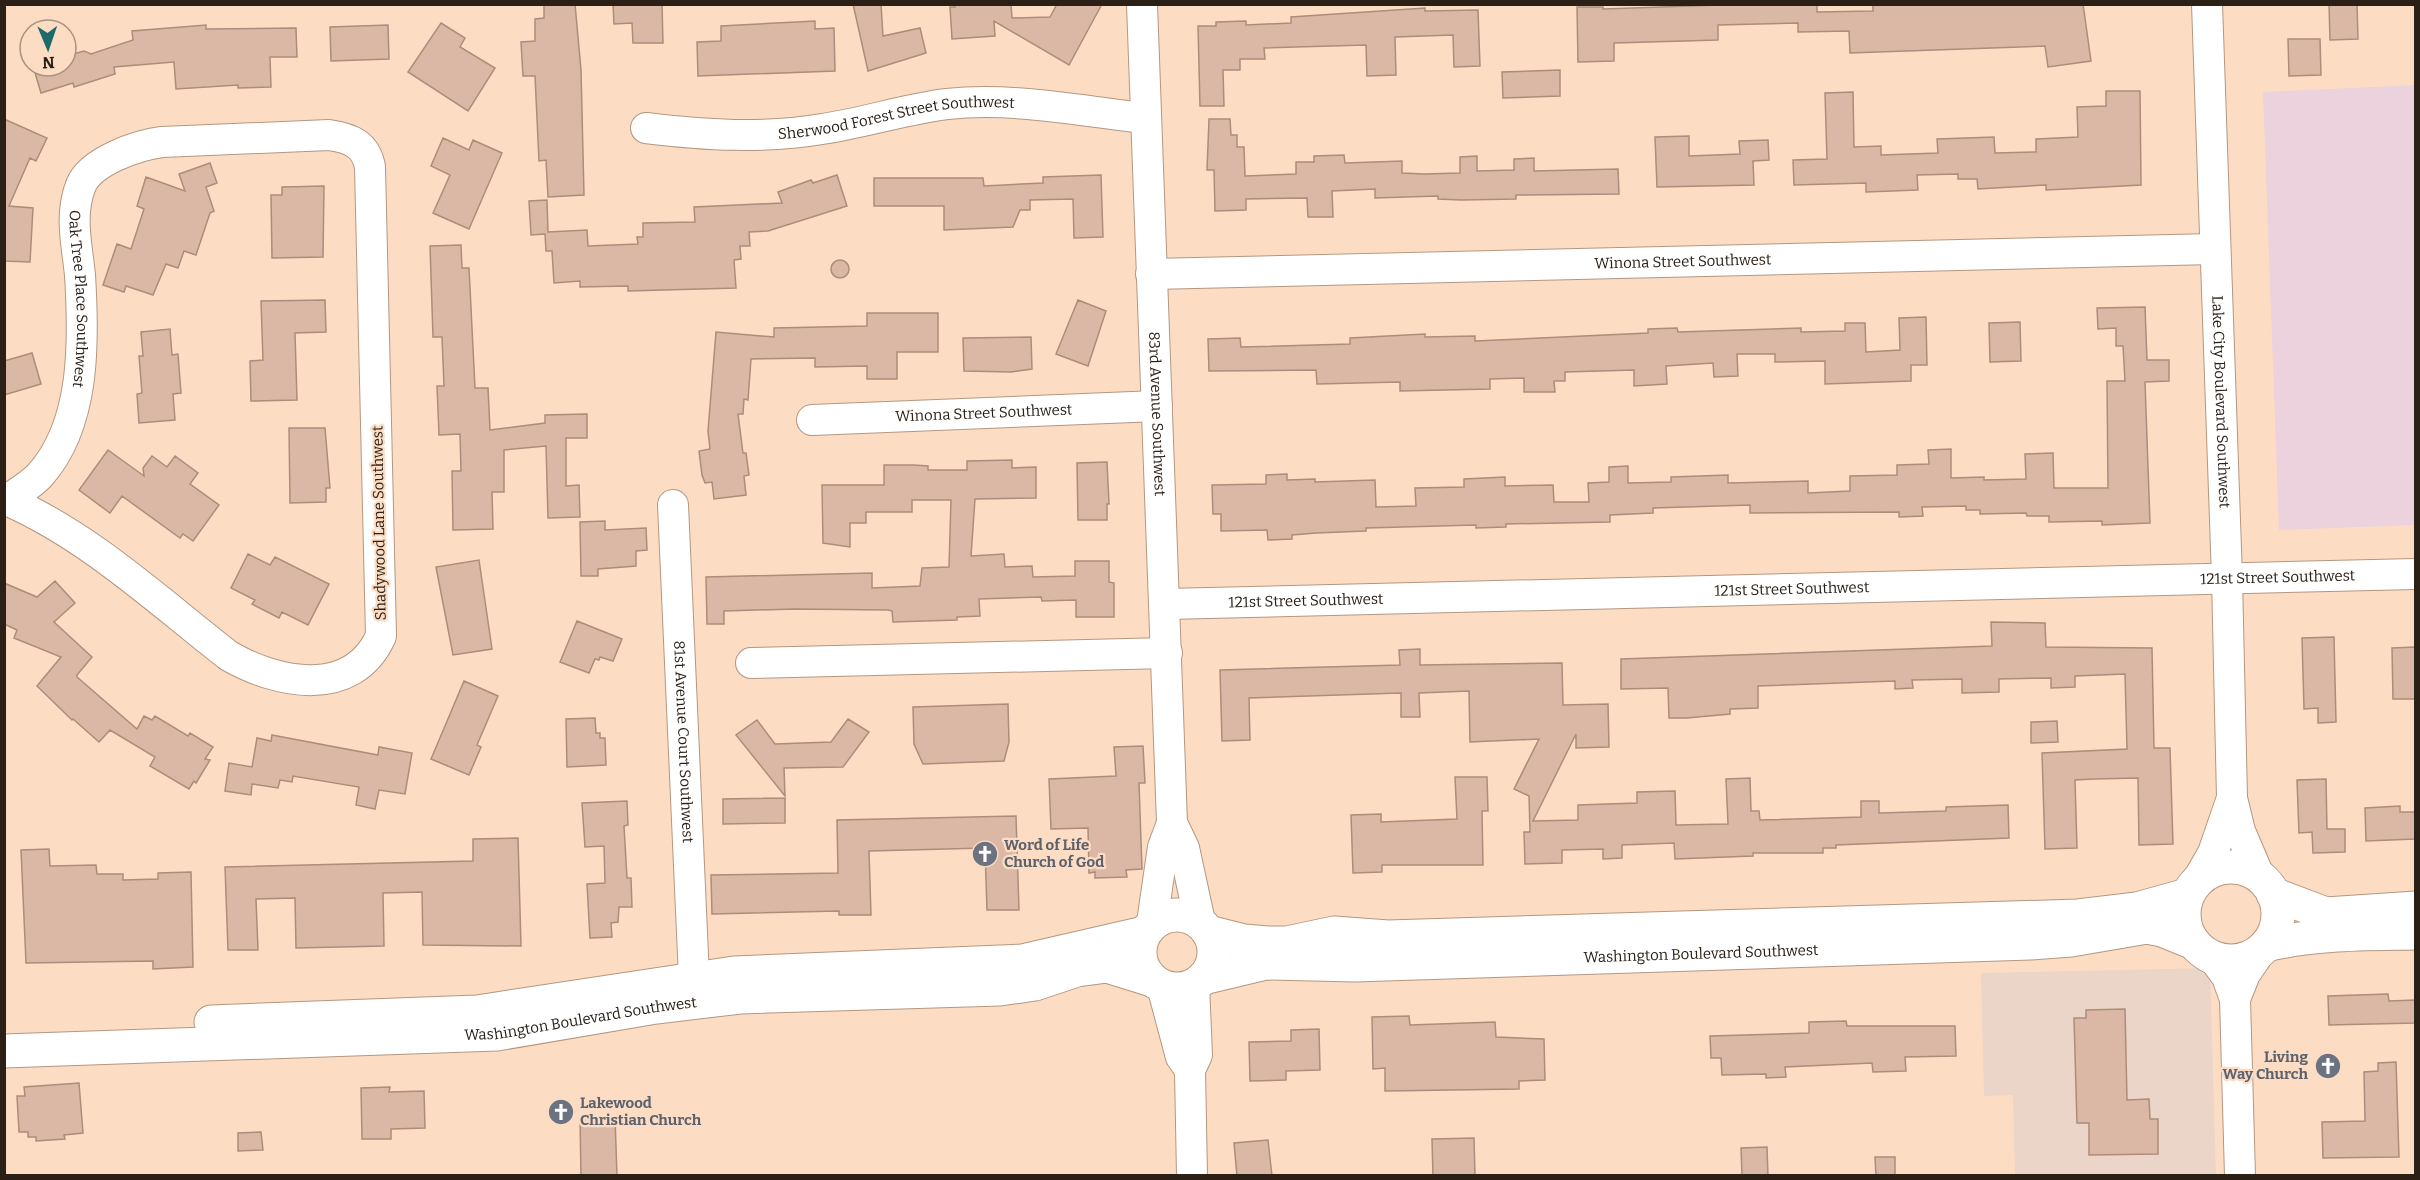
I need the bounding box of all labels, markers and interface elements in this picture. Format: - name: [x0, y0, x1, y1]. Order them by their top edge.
- north arrow: [18, 18, 78, 78]
- text: N: [42, 53, 55, 72]
- street label: Sherwood Forest Street Southwest: [777, 93, 1016, 143]
- street label: Oak Tree Place Southwest: [65, 210, 91, 389]
- street label: Winona Street Southwest: [1594, 250, 1772, 273]
- street label: Lake City Boulevard Southwest: [2208, 295, 2234, 509]
- street label: 83rd Avenue Southwest: [1145, 331, 1169, 497]
- street label: Winona Street Southwest: [895, 400, 1073, 426]
- street label: Shadywood Lane Southwest: [368, 425, 390, 621]
- street label: 121st Street Southwest: [2200, 566, 2356, 588]
- street label: 121st Street Southwest: [1714, 578, 1870, 600]
- street label: 121st Street Southwest: [1228, 590, 1384, 611]
- street label: 81st Avenue Court Southwest: [670, 640, 697, 844]
- place label: Word of Life Church of God: [1004, 836, 1104, 871]
- church icon: Word of Life Church of God: [970, 839, 1000, 869]
- street label: Washington Boulevard Southwest: [1583, 941, 1819, 967]
- street label: Washington Boulevard Southwest: [464, 993, 698, 1044]
- place label: Living Way Church: [2223, 1048, 2308, 1083]
- church icon: Living Way Church: [2313, 1051, 2343, 1081]
- place label: Lakewood Christian Church: [580, 1094, 702, 1129]
- church icon: Lakewood Christian Church: [546, 1097, 576, 1127]

